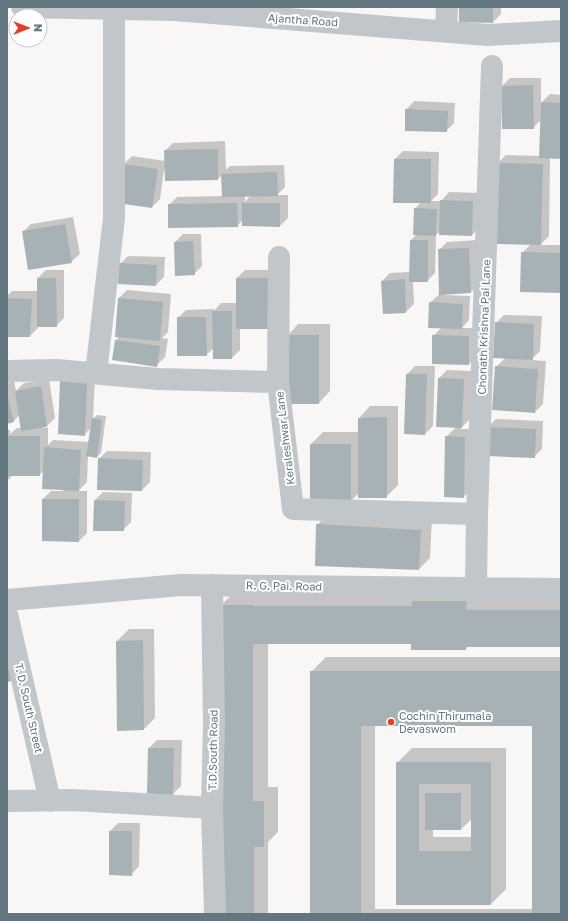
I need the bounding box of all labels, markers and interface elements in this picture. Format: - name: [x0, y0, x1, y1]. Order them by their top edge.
- north arrow: [8, 8, 48, 48]
- street label: Ajantha Road: [268, 11, 339, 28]
- text: N: [32, 24, 45, 32]
- street label: Chonath Krishna Pai Lane: [475, 259, 492, 395]
- street label: Keraleshwar Lane: [272, 391, 297, 486]
- street label: R. G. Pai. Road: [246, 578, 322, 593]
- street label: T. D. South Street: [13, 662, 46, 754]
- place label: Cochin Thirumala Devaswom: [399, 709, 491, 735]
- street label: T.D.South Road: [205, 710, 220, 790]
- marker: Cochin Thirumala Devaswom: [386, 717, 396, 727]

